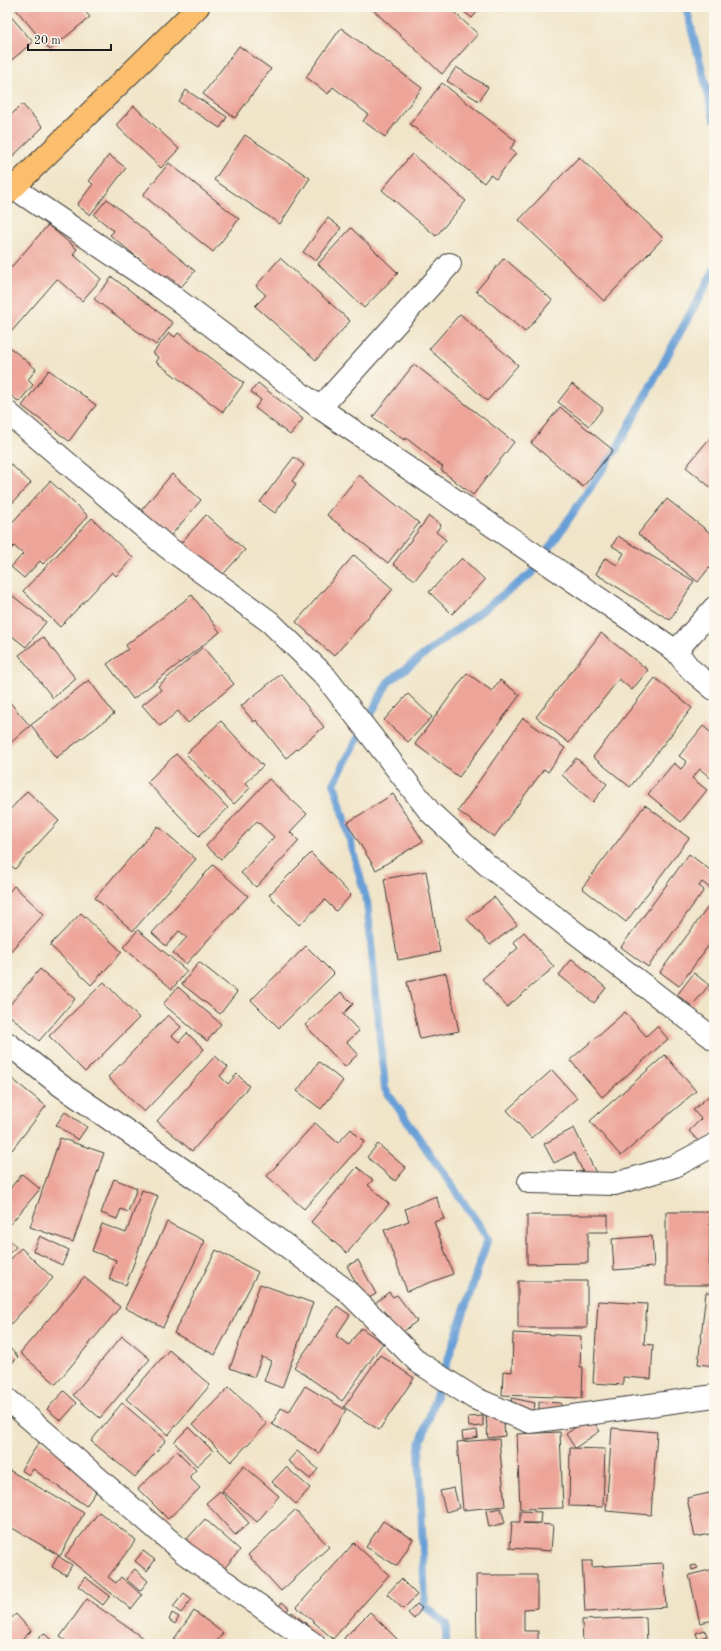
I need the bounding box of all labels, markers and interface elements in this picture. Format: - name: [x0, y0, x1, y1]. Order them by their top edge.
- scale bar: [28, 26, 111, 52]
- text: 20 m: [34, 35, 61, 47]

